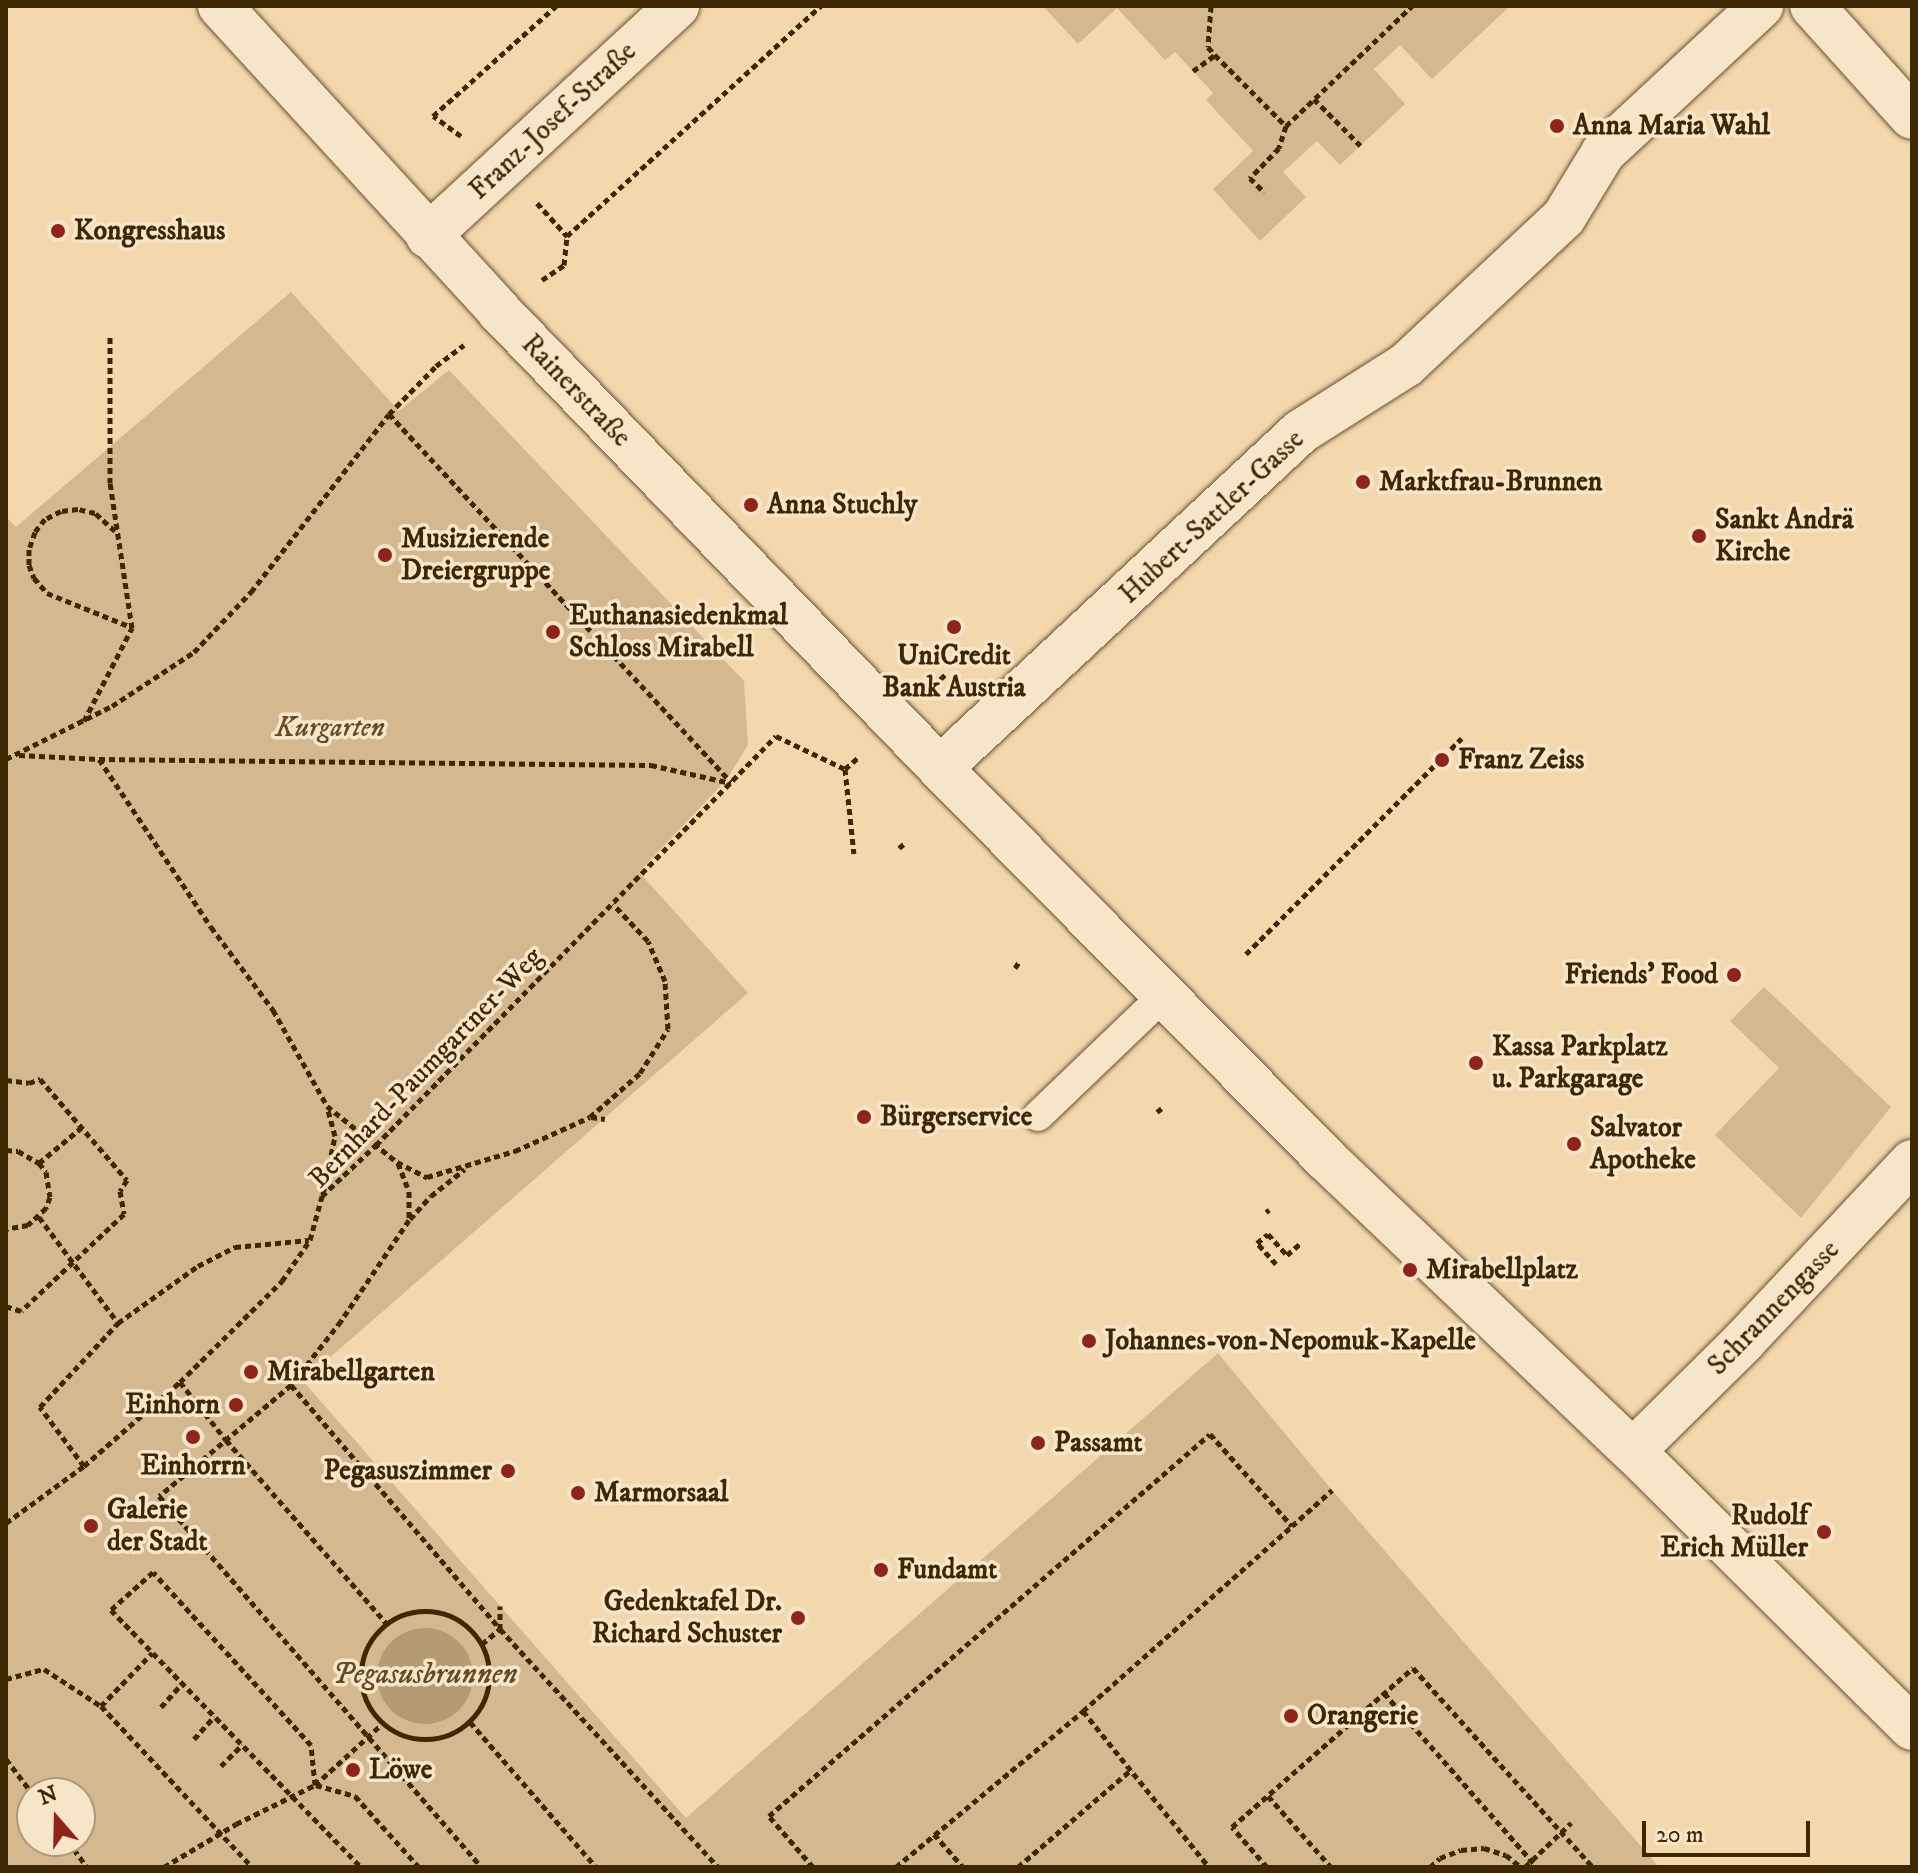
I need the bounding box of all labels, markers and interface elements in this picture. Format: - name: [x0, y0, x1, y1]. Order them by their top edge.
- street label: Franz-Josef-Straße: [462, 35, 644, 207]
- place label: Anna Maria Wahl: [1573, 109, 1770, 143]
- marker: Anna Maria Wahl: [1548, 117, 1566, 135]
- place label: Kongresshaus: [74, 214, 225, 248]
- marker: Kongresshaus: [49, 222, 67, 240]
- street label: Rainerstraße: [514, 328, 638, 454]
- street label: Hubert-Sattler-Gasse: [1113, 423, 1311, 611]
- place label: Marktfrau-Brunnen: [1379, 465, 1602, 499]
- marker: Marktfrau-Brunnen: [1354, 473, 1372, 491]
- place label: Anna Stuchly: [767, 488, 917, 522]
- marker: Anna Stuchly: [742, 496, 760, 514]
- place label: Sankt Andrä Kirche: [1715, 503, 1854, 569]
- place label: Musizierende Dreiergruppe: [401, 522, 550, 588]
- marker: Sankt Andrä Kirche: [1690, 527, 1708, 545]
- marker: Musizierende Dreiergruppe: [376, 546, 394, 564]
- place label: Euthanasiedenkmal Schloss Mirabell: [569, 599, 788, 665]
- marker: UniCredit Bank Austria: [945, 618, 963, 636]
- marker: Euthanasiedenkmal Schloss Mirabell: [544, 623, 562, 641]
- place label: UniCredit Bank Austria: [882, 639, 1026, 705]
- park label: Kurgarten: [275, 711, 385, 745]
- place label: Franz Zeiss: [1458, 743, 1584, 777]
- marker: Franz Zeiss: [1433, 751, 1451, 769]
- street label: Bernhard-Paumgartner-Weg: [302, 941, 550, 1195]
- place label: Friends' Food: [1565, 958, 1718, 992]
- marker: Friends' Food: [1725, 966, 1743, 984]
- place label: Kassa Parkplatz u. Parkgarage: [1492, 1030, 1668, 1096]
- marker: Kassa Parkplatz u. Parkgarage: [1467, 1054, 1485, 1072]
- place label: Bürgerservice: [880, 1100, 1032, 1134]
- marker: Bürgerservice: [855, 1108, 873, 1126]
- place label: Salvator Apotheke: [1590, 1111, 1696, 1177]
- marker: Salvator Apotheke: [1565, 1135, 1583, 1153]
- street label: Schrannengasse: [1701, 1233, 1847, 1383]
- place label: Mirabellplatz: [1426, 1253, 1578, 1287]
- marker: Mirabellplatz: [1401, 1261, 1419, 1279]
- place label: Johannes-von-Nepomuk-Kapelle: [1105, 1324, 1476, 1358]
- marker: Johannes-von-Nepomuk-Kapelle: [1080, 1332, 1098, 1350]
- place label: Mirabellgarten: [267, 1355, 435, 1389]
- marker: Mirabellgarten: [242, 1363, 260, 1381]
- place label: Einhorn: [125, 1388, 220, 1422]
- marker: Einhorn: [227, 1396, 245, 1414]
- place label: Passamt: [1054, 1426, 1143, 1460]
- marker: Einhorrn: [184, 1428, 202, 1446]
- marker: Passamt: [1029, 1434, 1047, 1452]
- place label: Einhorrn: [140, 1449, 246, 1483]
- place label: Pegasuszimmer: [323, 1454, 492, 1488]
- marker: Pegasuszimmer: [499, 1462, 517, 1480]
- place label: Marmorsaal: [594, 1476, 728, 1510]
- marker: Marmorsaal: [569, 1484, 587, 1502]
- place label: Galerie der Stadt: [107, 1493, 207, 1559]
- place label: Rudolf Erich Müller: [1660, 1499, 1808, 1565]
- marker: Galerie der Stadt: [82, 1517, 100, 1535]
- marker: Rudolf Erich Müller: [1815, 1523, 1833, 1541]
- place label: Fundamt: [897, 1553, 997, 1587]
- marker: Fundamt: [872, 1561, 890, 1579]
- place label: Gedenktafel Dr. Richard Schuster: [592, 1585, 782, 1651]
- marker: Gedenktafel Dr. Richard Schuster: [789, 1609, 807, 1627]
- water label: Pegasusbrunnen: [333, 1657, 517, 1693]
- place label: Orangerie: [1307, 1699, 1418, 1733]
- marker: Orangerie: [1282, 1707, 1300, 1725]
- place label: Löwe: [369, 1753, 432, 1787]
- marker: Löwe: [344, 1761, 362, 1779]
- north arrow: [16, 1777, 96, 1857]
- text: N: [35, 1780, 61, 1812]
- scale bar: [1646, 1805, 1814, 1855]
- text: 20 m: [1656, 1820, 1704, 1850]

